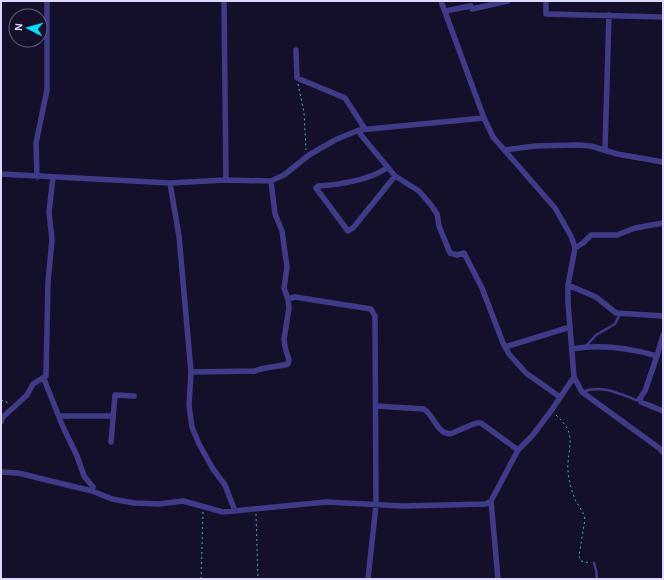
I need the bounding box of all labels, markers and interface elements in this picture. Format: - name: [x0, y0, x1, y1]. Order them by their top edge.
- north arrow: [8, 8, 48, 48]
- text: N: [13, 23, 24, 31]

